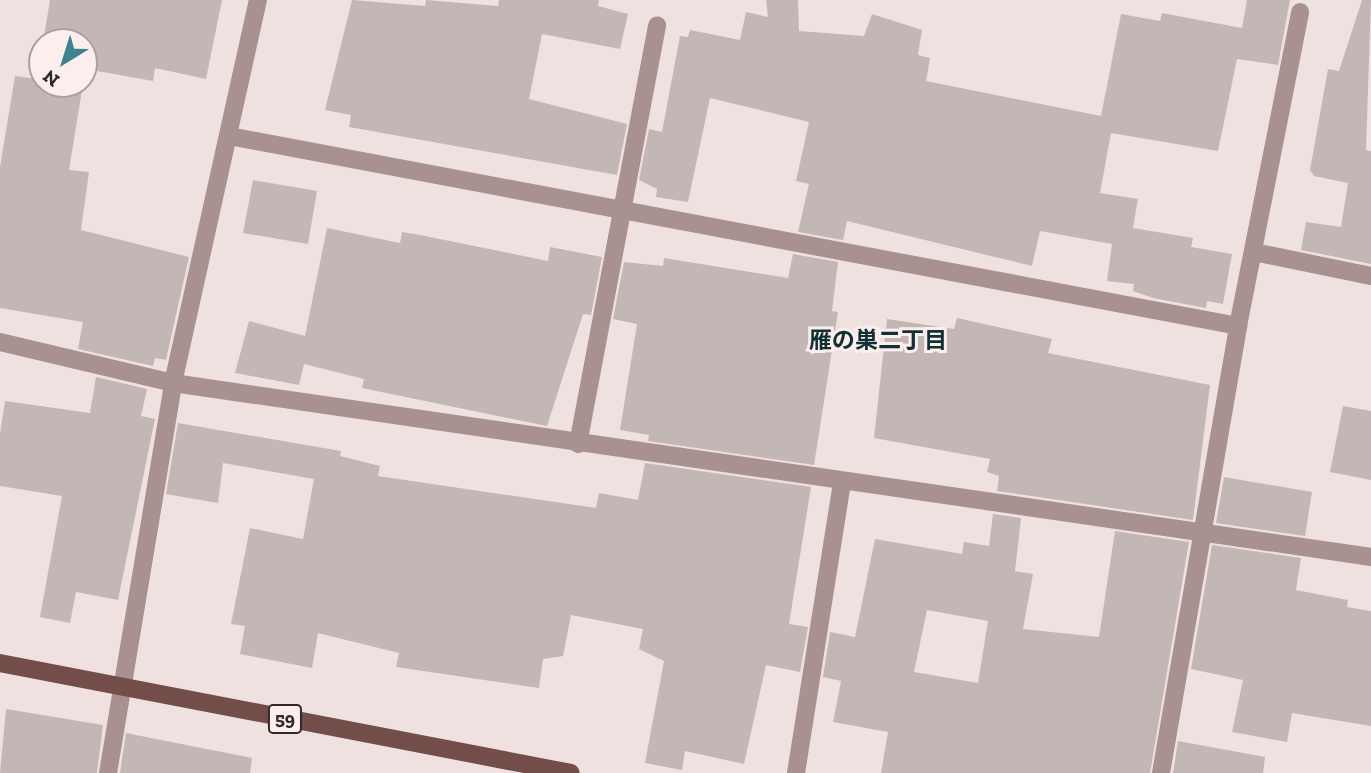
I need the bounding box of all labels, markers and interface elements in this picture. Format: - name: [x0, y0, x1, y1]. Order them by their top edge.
- north arrow: [28, 28, 98, 98]
- text: N: [38, 65, 64, 92]
- district label: 雁の巣二丁目: [809, 326, 947, 354]
- road number: 59: [268, 704, 302, 734]

